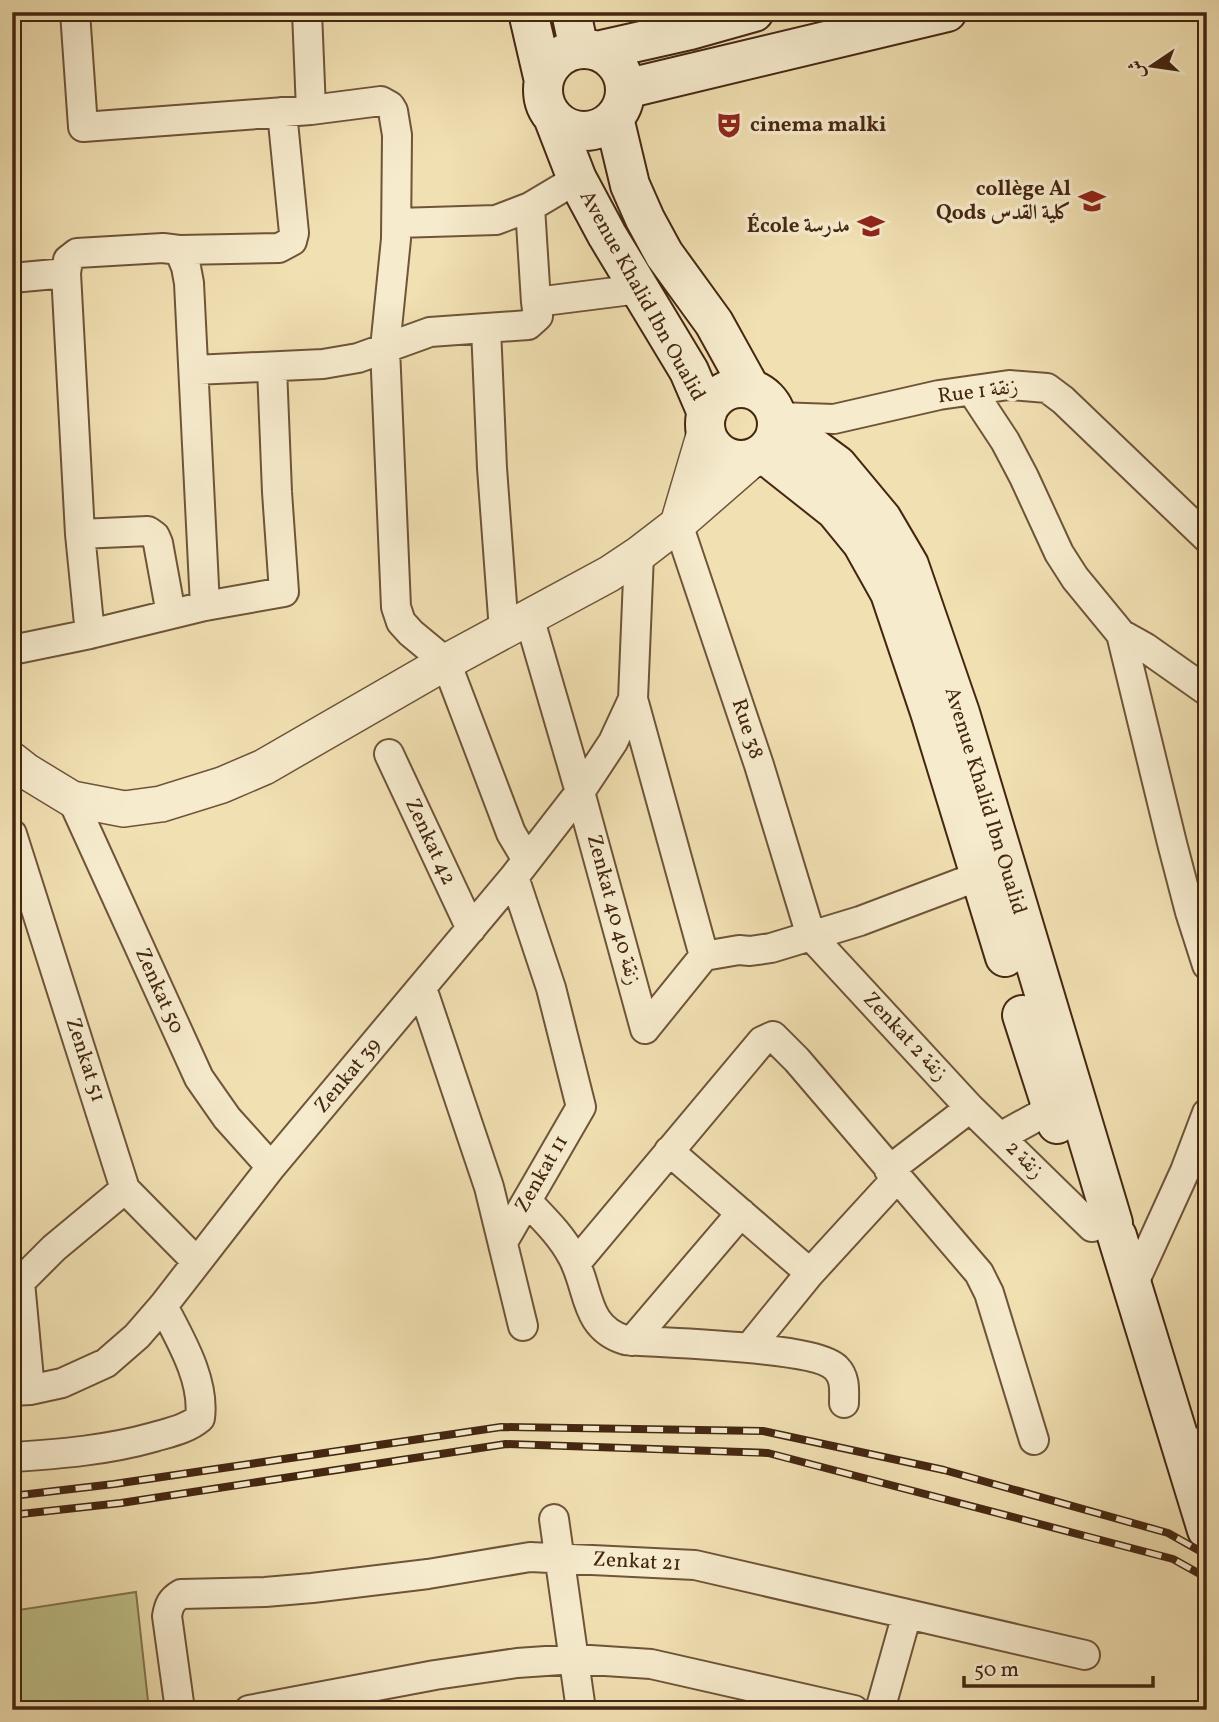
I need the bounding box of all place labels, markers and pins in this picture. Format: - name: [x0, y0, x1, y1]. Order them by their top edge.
- theatre icon: cinema malki: [714, 110, 744, 140]
- place label: cinema malki: [750, 111, 886, 140]
- place label: collège Al Qods كلية القدس: [936, 175, 1071, 228]
- school or university icon: collège Al Qods كلية القدس: [1077, 186, 1107, 216]
- school or university icon: École مدرسة: [856, 211, 886, 241]
- place label: École مدرسة: [747, 212, 850, 241]

